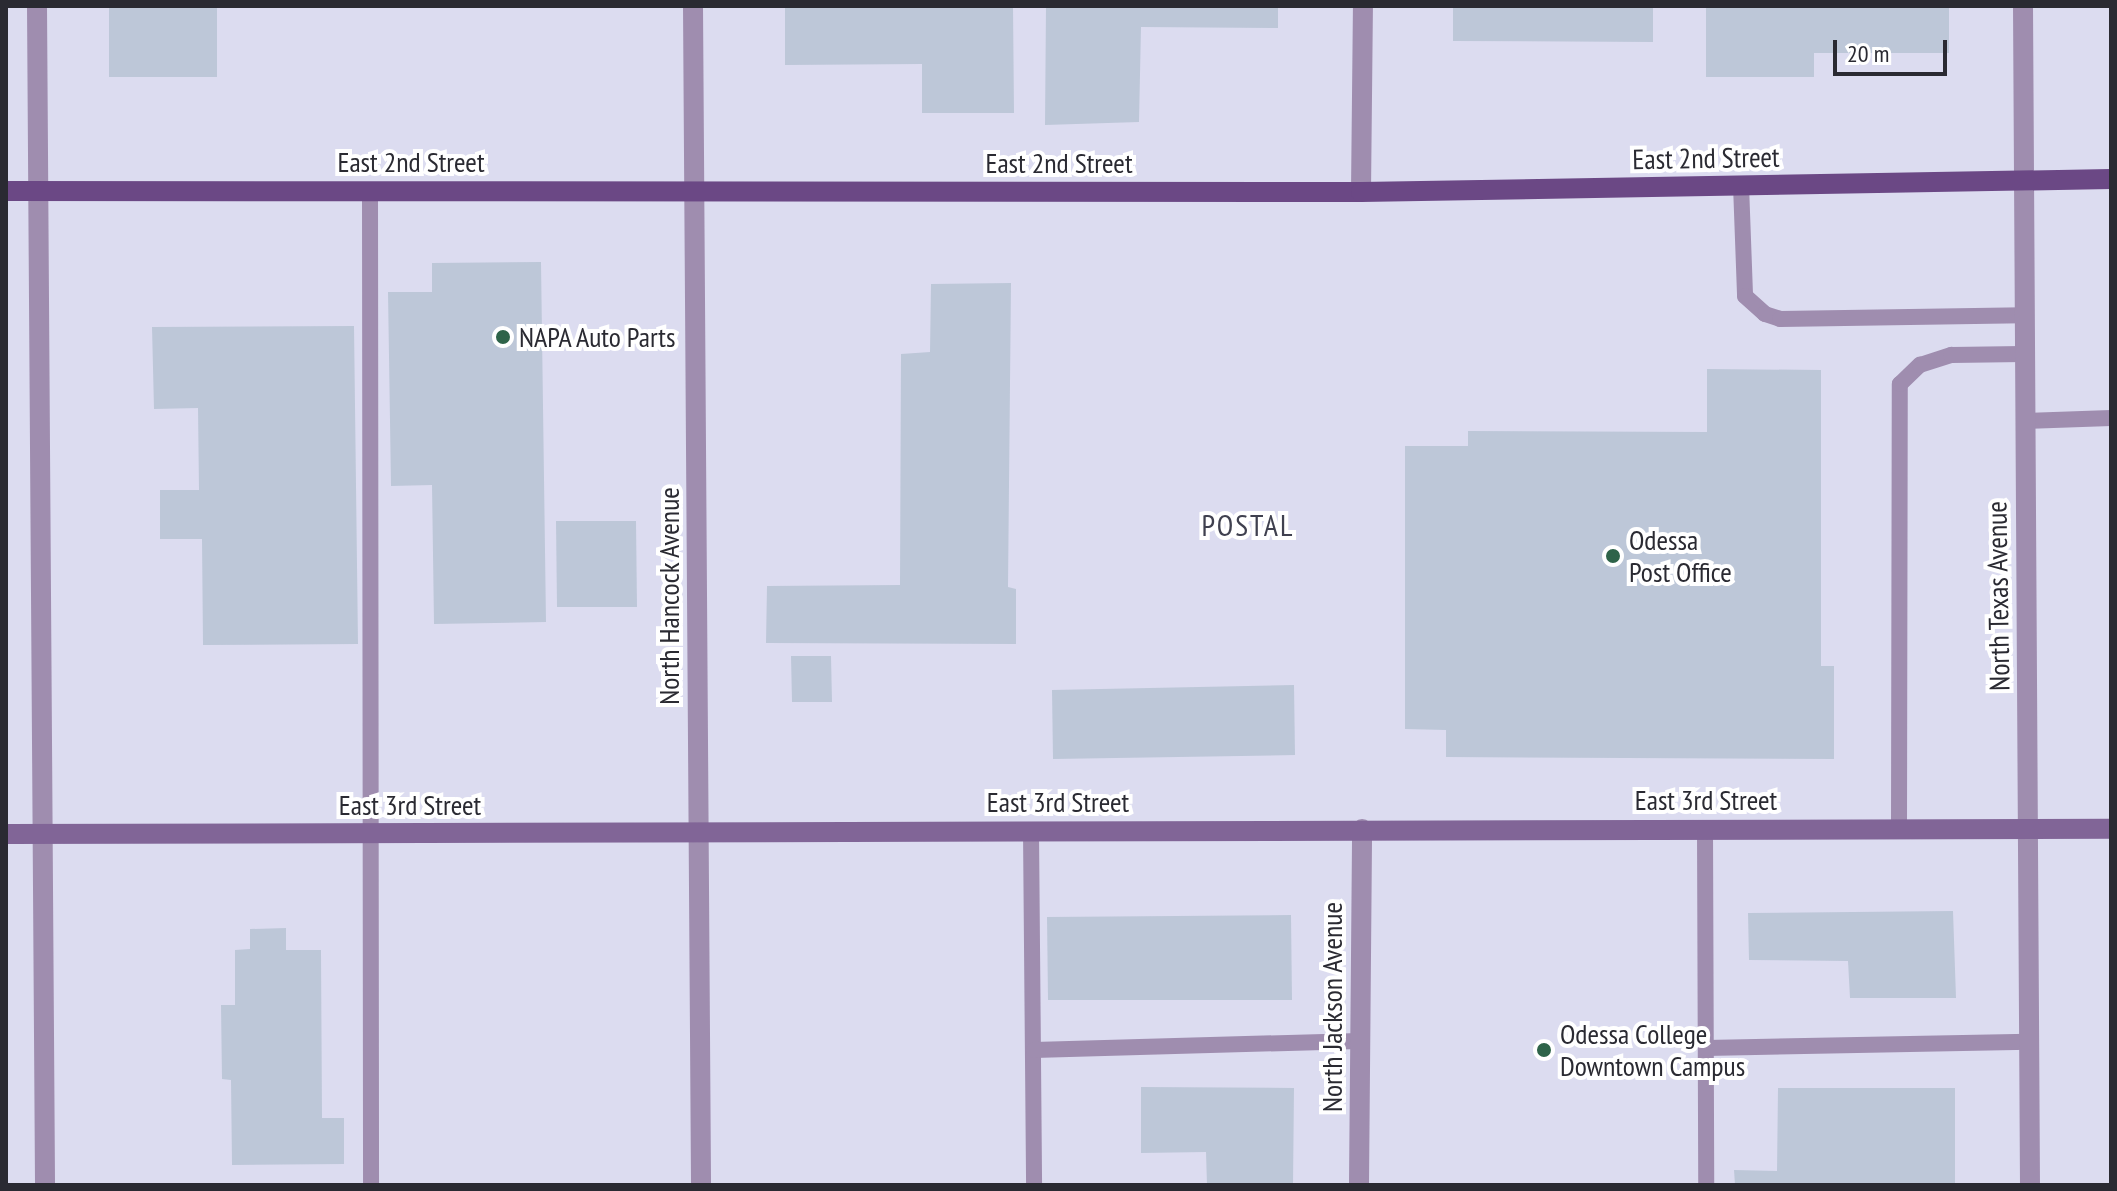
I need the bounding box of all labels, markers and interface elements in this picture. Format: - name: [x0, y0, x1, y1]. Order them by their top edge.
- scale bar: [1837, 24, 1951, 74]
- text: 20 m: [1847, 38, 1889, 69]
- street label: East 2nd Street: [1632, 140, 1780, 176]
- street label: East 2nd Street: [337, 145, 485, 179]
- street label: East 2nd Street: [985, 146, 1133, 180]
- place label: NAPA Auto Parts: [519, 320, 677, 354]
- marker: NAPA Auto Parts: [494, 328, 512, 346]
- street label: North Hancock Avenue: [652, 486, 686, 706]
- street label: North Texas Avenue: [1980, 500, 2016, 692]
- district label: POSTAL: [1202, 507, 1294, 543]
- place label: Odessa Post Office: [1629, 523, 1732, 589]
- marker: Odessa Post Office: [1604, 547, 1622, 565]
- street label: East 3rd Street: [1635, 783, 1777, 817]
- street label: East 3rd Street: [987, 785, 1129, 819]
- street label: East 3rd Street: [339, 788, 481, 822]
- street label: North Jackson Avenue: [1315, 902, 1349, 1112]
- place label: Odessa College Downtown Campus: [1560, 1017, 1745, 1083]
- marker: Odessa College Downtown Campus: [1535, 1041, 1553, 1059]

